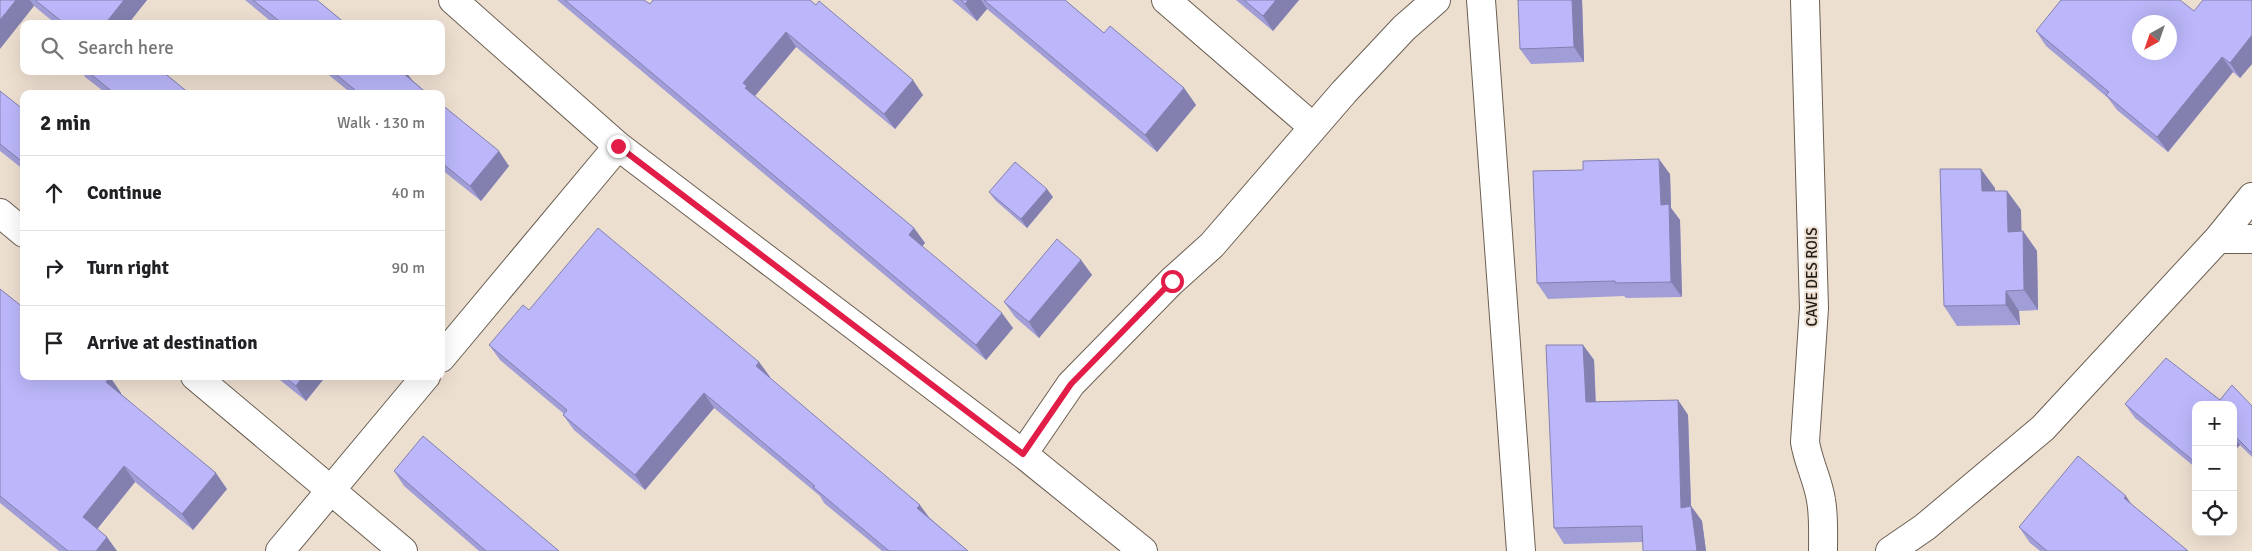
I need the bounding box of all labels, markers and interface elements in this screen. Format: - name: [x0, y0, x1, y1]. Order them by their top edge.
- north arrow: [2132, 15, 2177, 60]
- search box: [20, 20, 445, 75]
- icon: search: [38, 34, 66, 62]
- text: Search here: [78, 36, 174, 60]
- text: 2 min: [40, 110, 91, 136]
- text: Walk · 130 m: [337, 113, 425, 133]
- route end: [607, 135, 630, 158]
- icon: ahead: [40, 179, 68, 207]
- text: Continue: [87, 181, 162, 205]
- text: 40 m: [391, 183, 425, 203]
- street label: CAVE DES ROIS: [1803, 227, 1821, 327]
- icon: right: [40, 254, 68, 282]
- text: Turn right: [87, 256, 169, 280]
- text: 90 m: [391, 258, 425, 278]
- route start: [1161, 270, 1184, 293]
- icon: arrive: [40, 329, 68, 357]
- text: Arrive at destination: [87, 331, 258, 355]
- map controls: [2192, 401, 2237, 536]
- button: +: [2192, 401, 2237, 446]
- button: −: [2192, 446, 2237, 491]
- button: locate: [2192, 491, 2237, 536]

